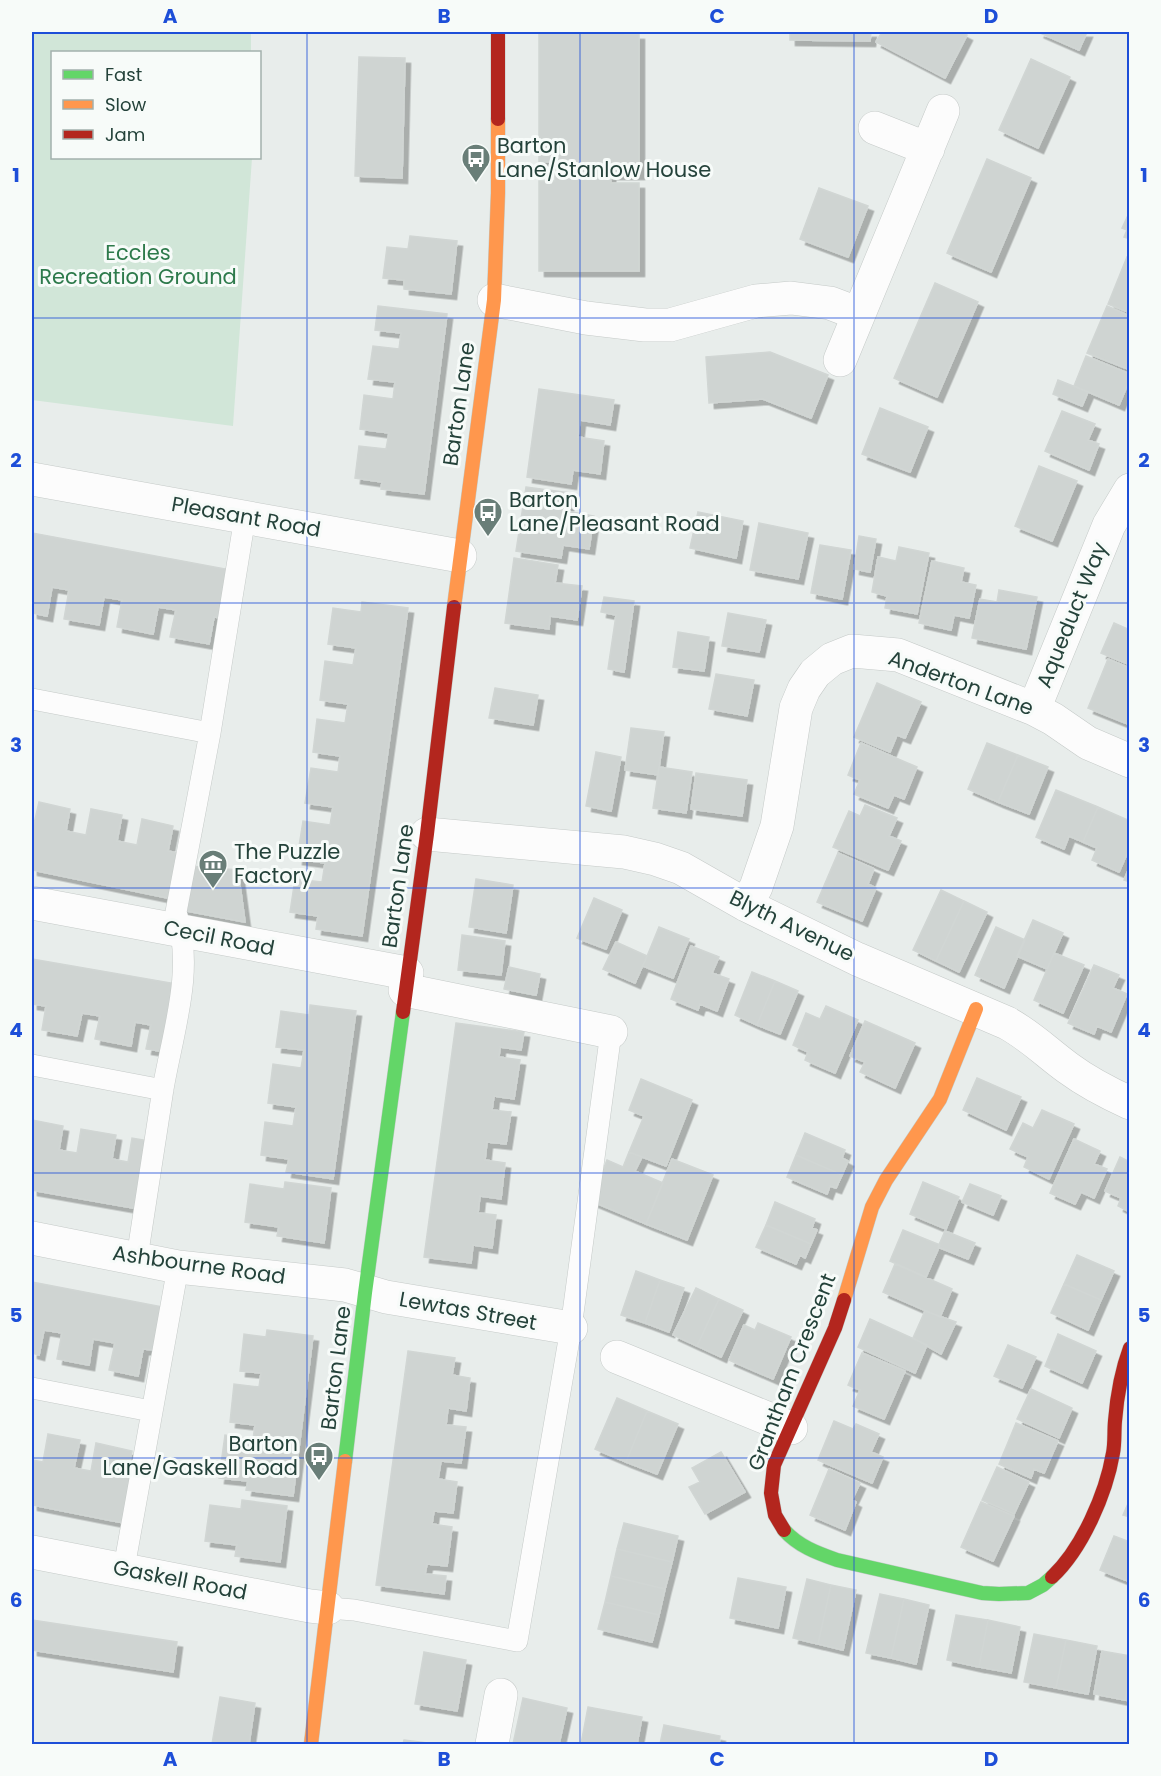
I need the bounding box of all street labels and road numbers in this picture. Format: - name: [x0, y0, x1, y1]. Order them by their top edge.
- street label: Barton Lane: [435, 340, 482, 468]
- street label: Pleasant Road: [169, 489, 323, 544]
- street label: Aqueduct Way: [1029, 537, 1114, 692]
- street label: Anderton Lane: [885, 643, 1038, 722]
- street label: Barton Lane: [374, 822, 421, 950]
- street label: Blyth Avenue: [725, 883, 859, 968]
- street label: Cecil Road: [161, 913, 277, 962]
- street label: Ashbourne Road: [111, 1238, 287, 1291]
- street label: Grantham Crescent: [741, 1269, 843, 1475]
- street label: Lewtas Street: [397, 1284, 539, 1337]
- street label: Barton Lane: [314, 1304, 357, 1432]
- street label: Gaskell Road: [111, 1552, 250, 1607]

